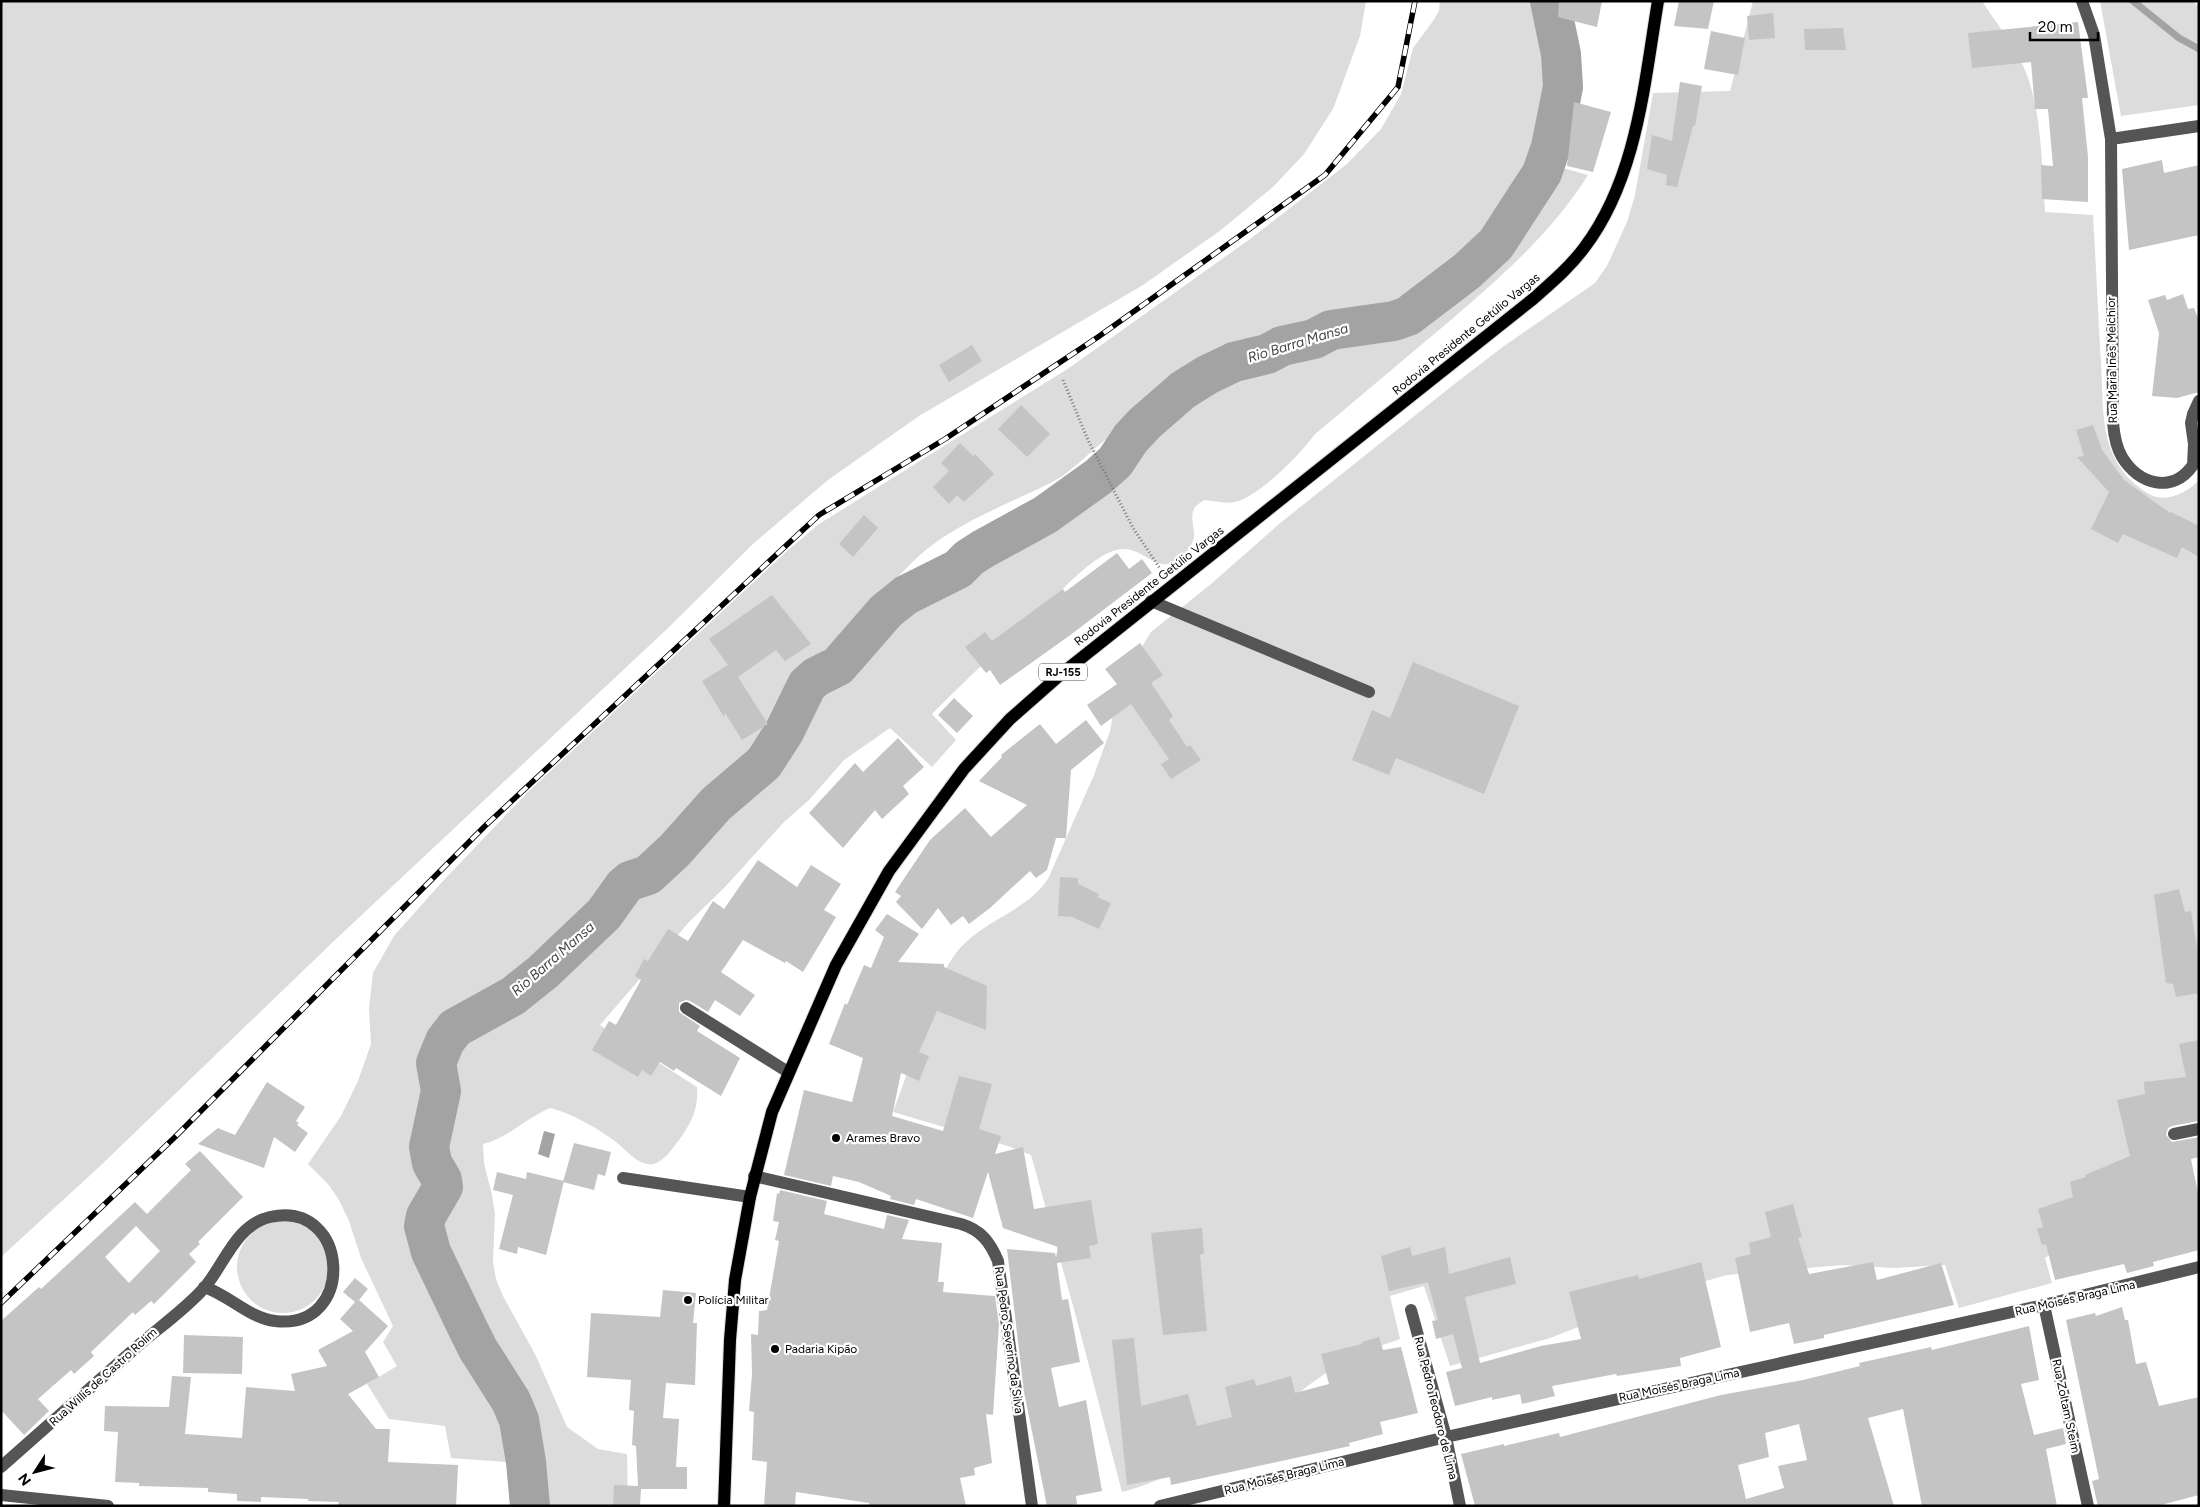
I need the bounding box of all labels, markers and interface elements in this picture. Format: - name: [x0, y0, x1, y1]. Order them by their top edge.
- scale bar: [2030, 10, 2098, 42]
- text: 20 m: [2038, 18, 2072, 36]
- street label: Rodovia Presidente Getúlio Vargas: [1389, 270, 1543, 398]
- street label: Rua Maria Inês Melchior: [2104, 296, 2120, 424]
- water label: Rio Barra Mansa: [1246, 320, 1350, 366]
- street label: Rodovia Presidente Getúlio Vargas: [1072, 523, 1227, 649]
- road number: RJ-155: [1039, 664, 1087, 680]
- water label: Rio Barra Mansa: [508, 918, 598, 1000]
- place label: Arames Bravo: [846, 1131, 920, 1145]
- marker: Arames Bravo: [830, 1132, 842, 1144]
- street label: Rua Pedro Severino da Silva: [992, 1265, 1026, 1415]
- street label: Rua Moisés Braga Lima: [2014, 1277, 2136, 1319]
- place label: Polícia Militar: [698, 1293, 769, 1307]
- marker: Polícia Militar: [682, 1294, 694, 1306]
- street label: Rua Willis de Castro Rolim: [46, 1325, 160, 1429]
- street label: Rua Pedro Teodoro de Lima: [1411, 1335, 1461, 1481]
- place label: Padaria Kipão: [785, 1342, 857, 1356]
- marker: Padaria Kipão: [769, 1343, 781, 1355]
- street label: Rua Zoltam Steim: [2049, 1358, 2083, 1454]
- street label: Rua Moisés Braga Lima: [1617, 1365, 1741, 1405]
- north arrow: [10, 1447, 60, 1497]
- street label: Rua Moisés Braga Lima: [1223, 1454, 1345, 1498]
- text: N: [15, 1470, 35, 1489]

